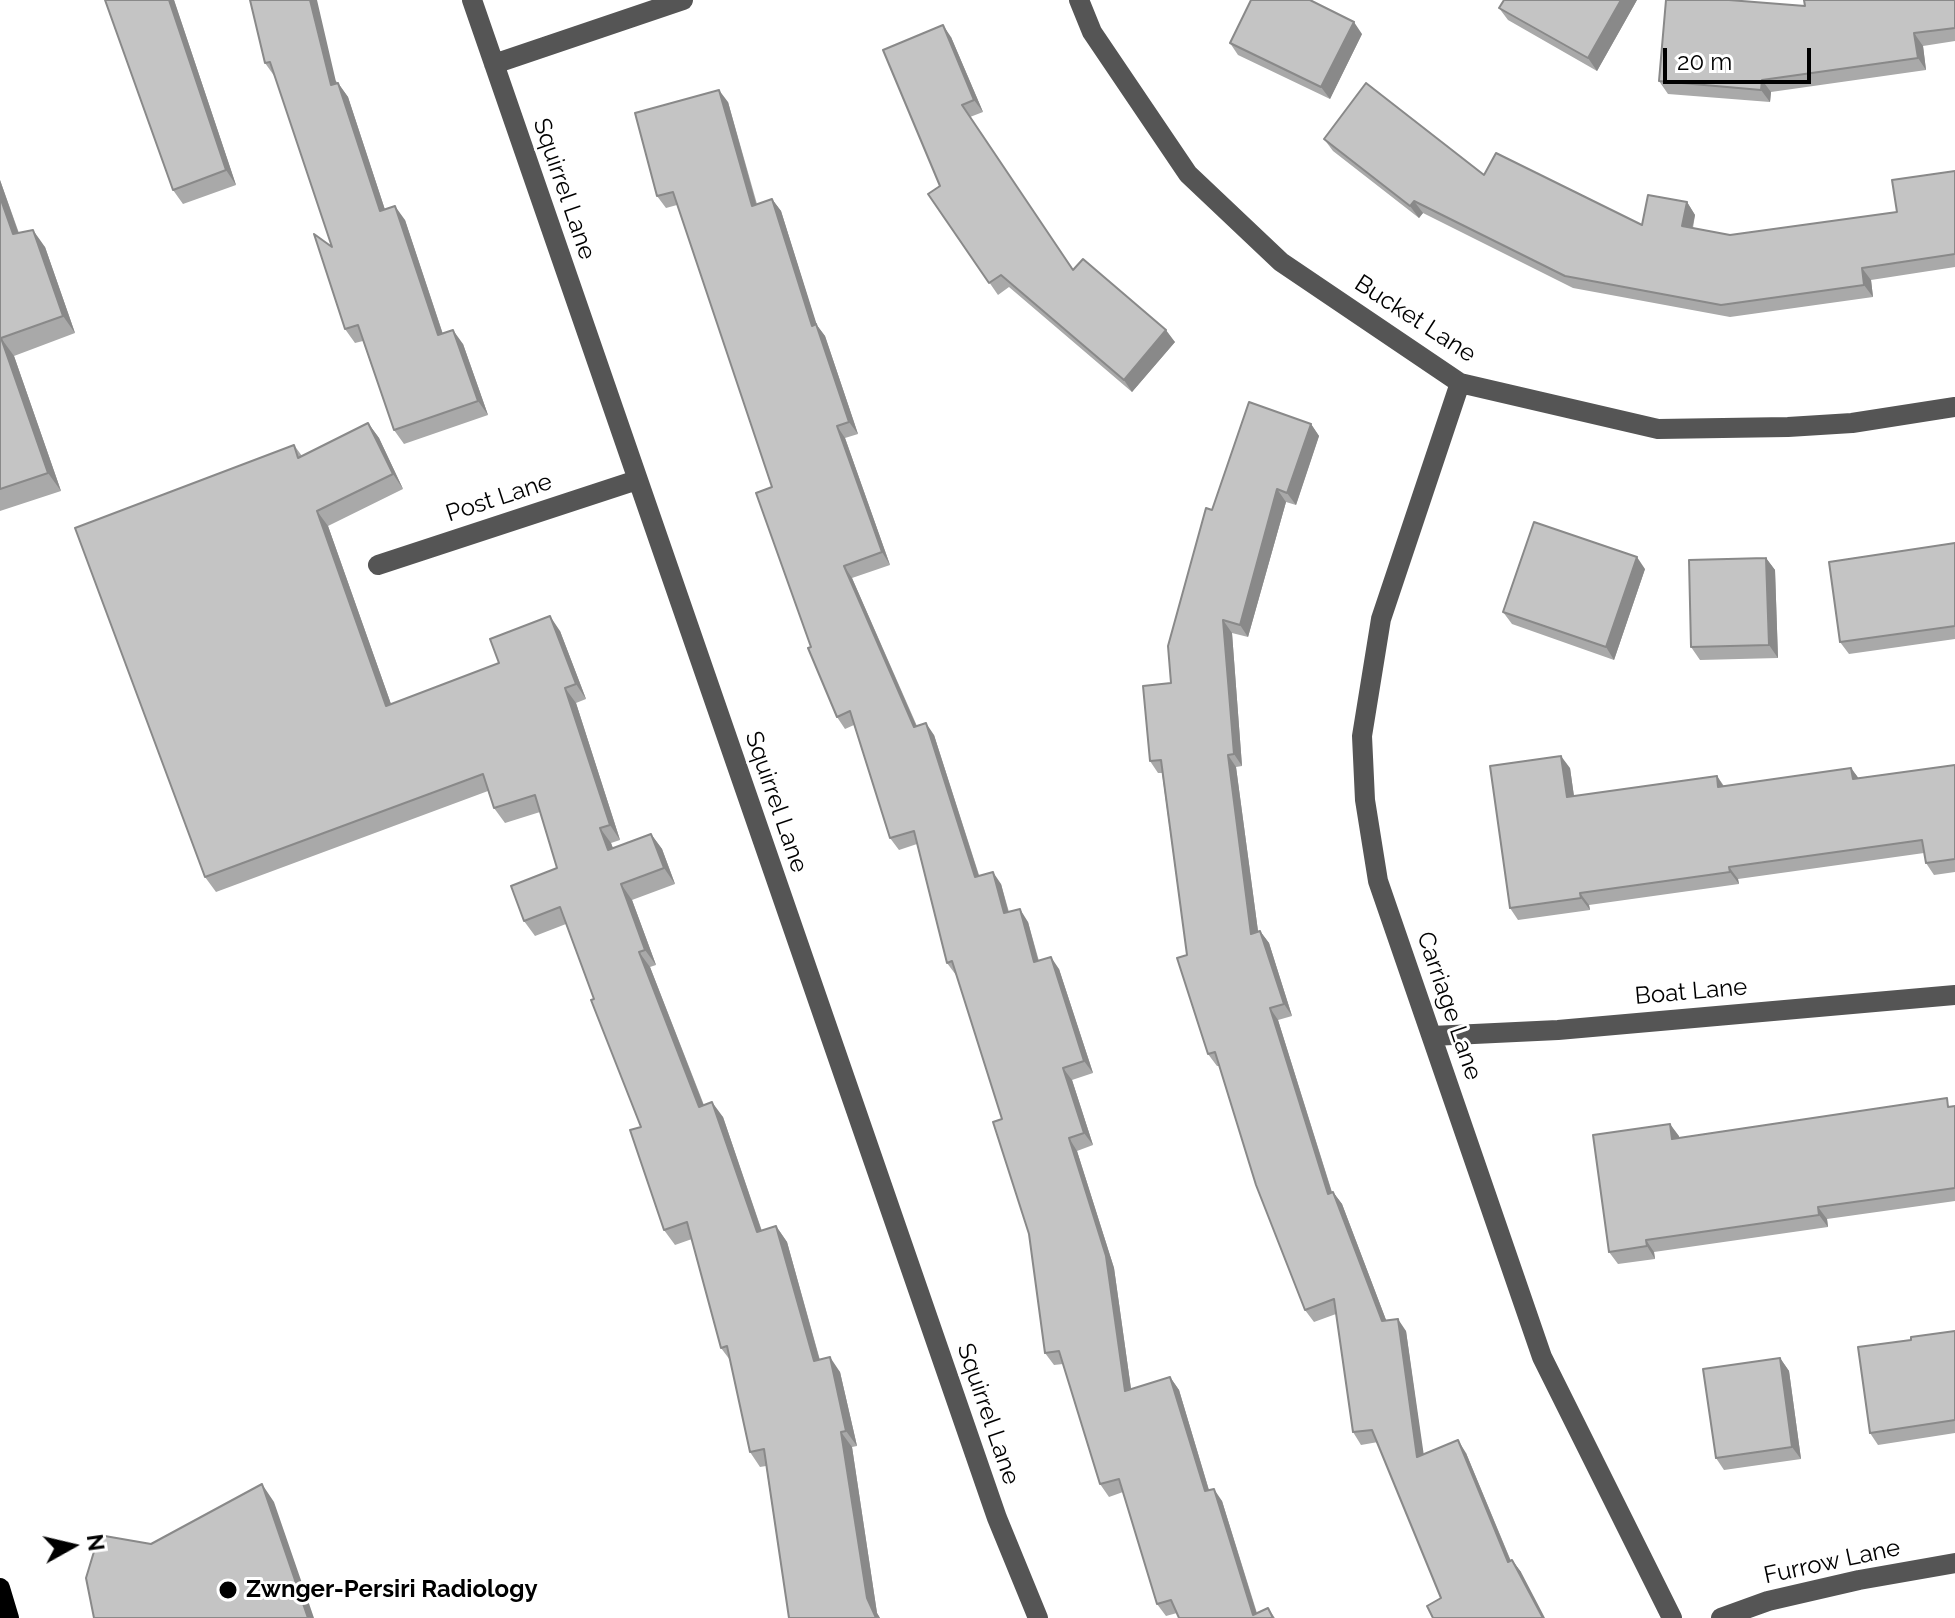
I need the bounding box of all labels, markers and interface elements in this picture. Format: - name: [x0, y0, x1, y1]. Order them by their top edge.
- scale bar: [1667, 32, 1815, 82]
- text: 20 m: [1677, 47, 1732, 76]
- street label: Squirrel Lane: [526, 115, 602, 263]
- street label: Bucket Lane: [1349, 269, 1481, 369]
- street label: Post Lane: [442, 467, 556, 529]
- street label: Squirrel Lane: [738, 728, 814, 876]
- street label: Carriage Lane: [1410, 928, 1488, 1084]
- street label: Boat Lane: [1634, 973, 1748, 1011]
- street label: Squirrel Lane: [950, 1340, 1026, 1488]
- north arrow: [32, 1506, 112, 1586]
- text: N: [82, 1533, 110, 1553]
- street label: Furrow Lane: [1761, 1533, 1903, 1591]
- place label: Zwnger-Persiri Radiology: [246, 1576, 538, 1604]
- marker: Zwnger-Persiri Radiology: [217, 1579, 239, 1601]

